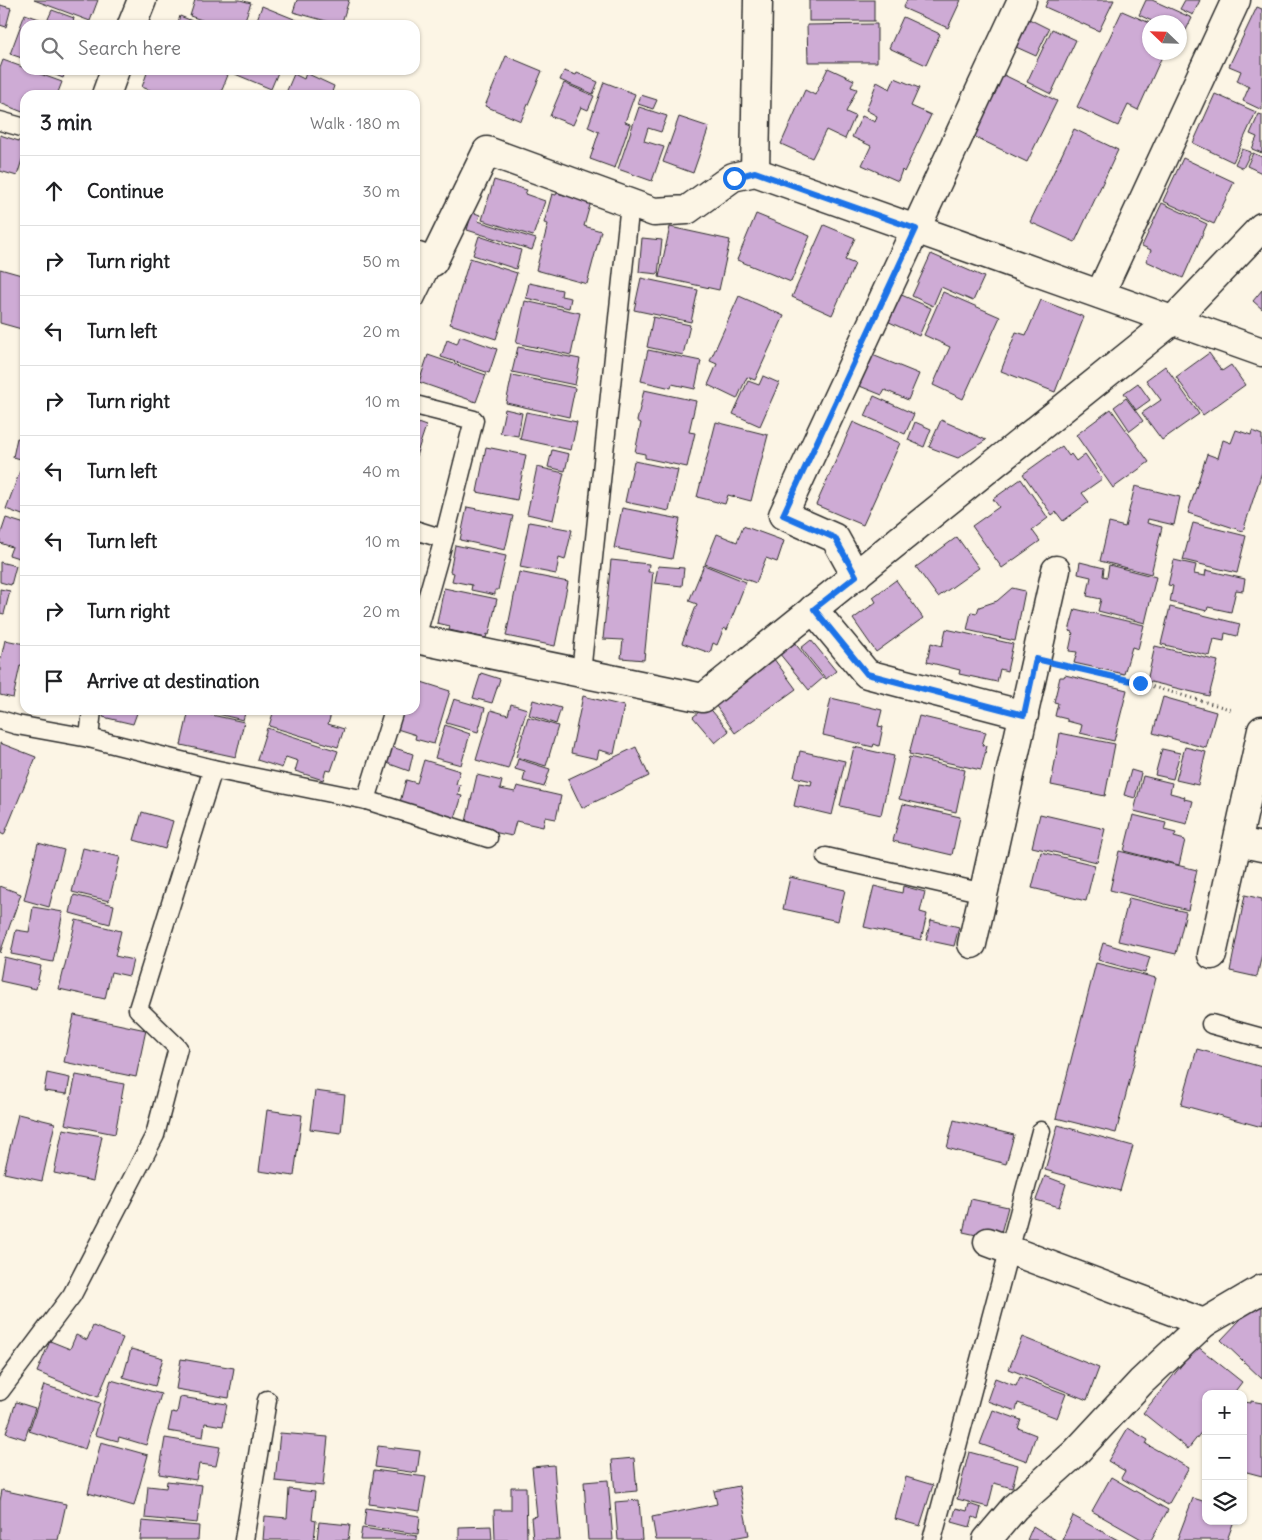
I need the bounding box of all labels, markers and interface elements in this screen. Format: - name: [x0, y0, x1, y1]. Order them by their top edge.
- north arrow: [1142, 15, 1187, 60]
- search box: [20, 20, 420, 75]
- icon: search: [38, 34, 66, 62]
- text: Search here: [78, 36, 181, 60]
- text: 3 min: [40, 109, 92, 136]
- text: Walk · 180 m: [310, 113, 400, 133]
- route start: [723, 167, 746, 190]
- icon: ahead: [40, 177, 68, 205]
- text: Continue: [87, 179, 164, 203]
- text: 30 m: [363, 181, 400, 201]
- icon: right: [40, 247, 68, 275]
- text: Turn right: [87, 249, 170, 273]
- text: 50 m: [362, 251, 400, 271]
- icon: left: [40, 317, 68, 345]
- text: Turn left: [87, 319, 157, 343]
- text: 20 m: [363, 321, 400, 341]
- icon: right: [40, 387, 68, 415]
- text: Turn right: [87, 389, 170, 413]
- text: 10 m: [365, 391, 400, 411]
- icon: left: [40, 457, 68, 485]
- text: Turn left: [87, 459, 157, 483]
- text: 40 m: [362, 461, 400, 481]
- icon: left: [40, 527, 68, 555]
- text: Turn left: [87, 529, 157, 553]
- text: 10 m: [365, 531, 400, 551]
- icon: right: [40, 597, 68, 625]
- text: Turn right: [87, 599, 170, 623]
- text: 20 m: [363, 601, 400, 621]
- icon: arrive: [40, 667, 68, 695]
- text: Arrive at destination: [87, 669, 260, 693]
- route end: [1129, 672, 1152, 695]
- map controls: [1202, 1390, 1247, 1525]
- button: +: [1202, 1390, 1247, 1435]
- button: −: [1202, 1435, 1247, 1480]
- button: layers: [1202, 1480, 1247, 1525]

